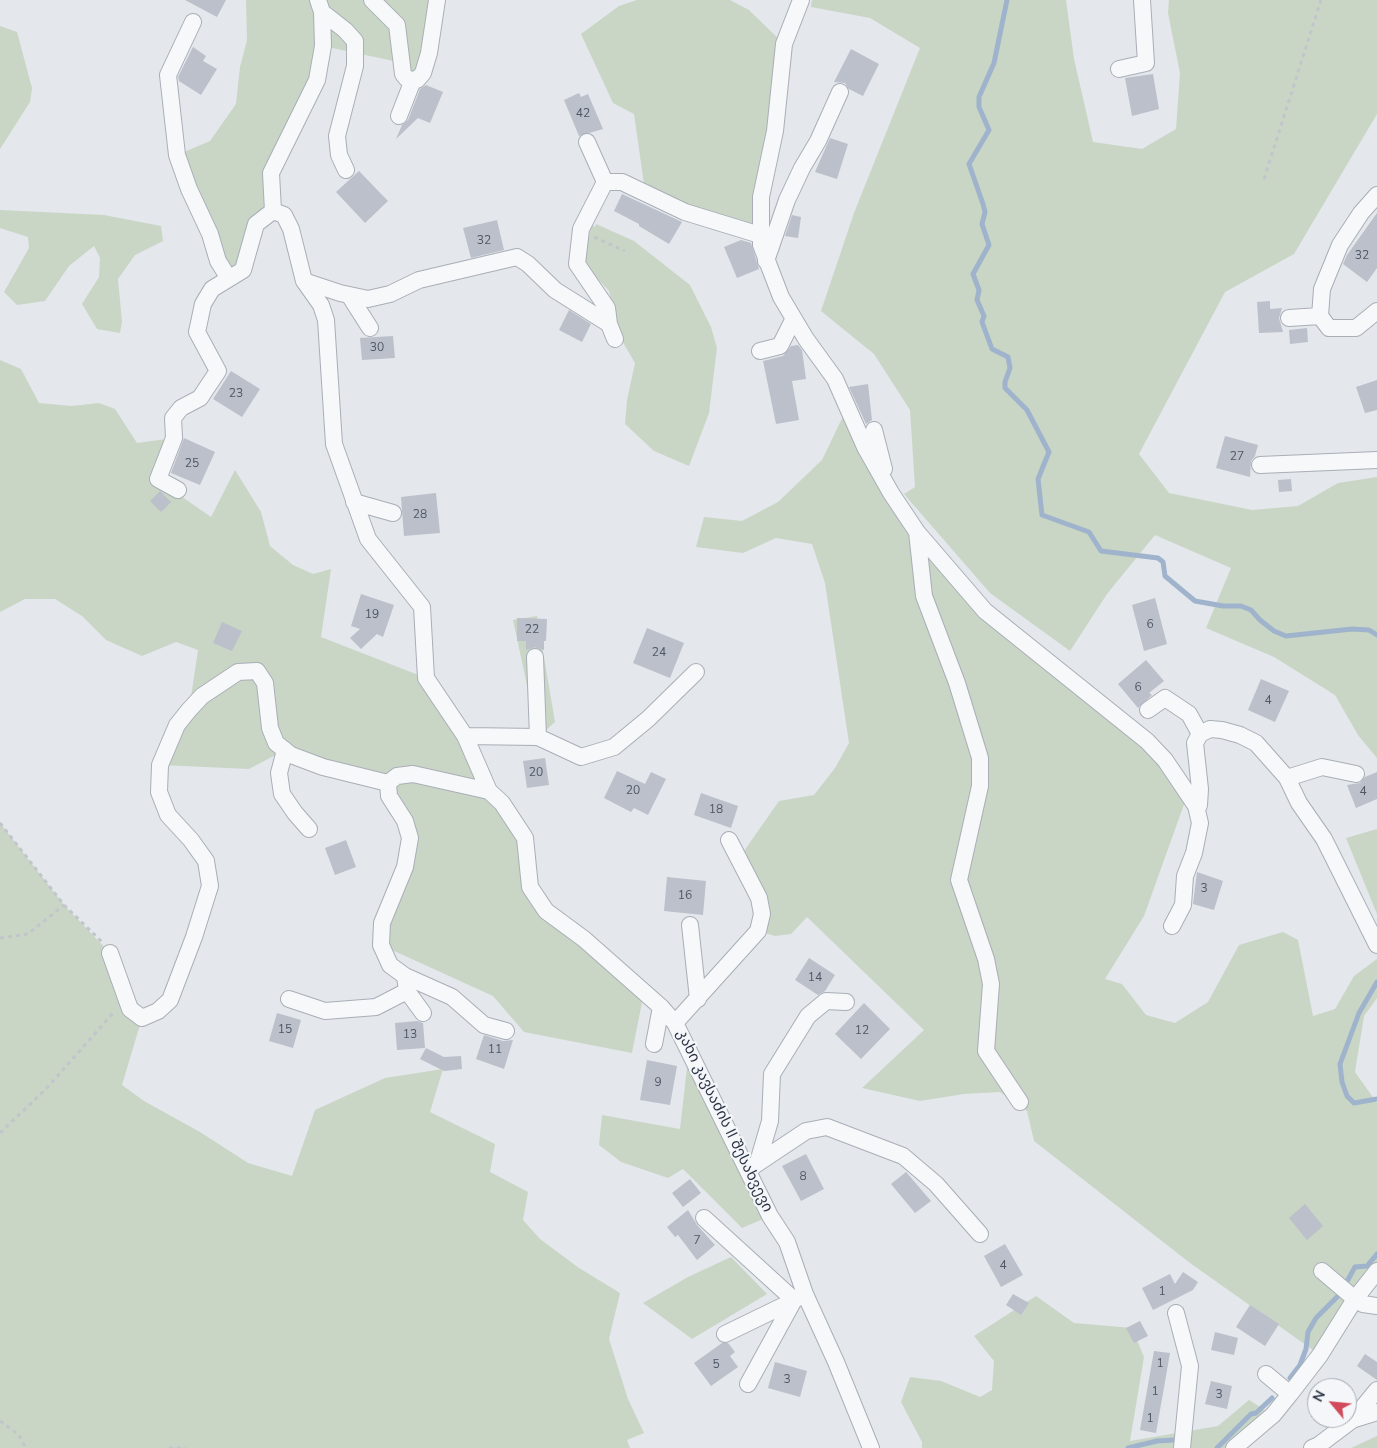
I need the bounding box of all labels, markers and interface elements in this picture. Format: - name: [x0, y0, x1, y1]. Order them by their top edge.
- house number: 42: [576, 107, 590, 121]
- house number: 32: [477, 234, 491, 248]
- house number: 32: [1355, 249, 1369, 263]
- house number: 30: [370, 341, 384, 355]
- house number: 23: [229, 387, 243, 401]
- house number: 27: [1230, 450, 1244, 464]
- house number: 25: [185, 457, 199, 471]
- house number: 28: [413, 508, 427, 522]
- house number: 19: [365, 608, 379, 622]
- house number: 6: [1146, 618, 1154, 632]
- house number: 22: [525, 623, 539, 637]
- house number: 24: [652, 646, 666, 660]
- house number: 6: [1134, 681, 1142, 695]
- house number: 4: [1264, 694, 1272, 708]
- house number: 20: [529, 766, 543, 780]
- house number: 20: [626, 784, 640, 798]
- house number: 4: [1359, 785, 1367, 799]
- house number: 18: [709, 803, 723, 817]
- house number: 3: [1200, 882, 1208, 896]
- house number: 16: [678, 889, 692, 903]
- house number: 14: [808, 971, 822, 985]
- house number: 15: [278, 1023, 292, 1037]
- house number: 12: [855, 1024, 869, 1038]
- street label: კახი კავსაძის II შესახვევი: [672, 1027, 776, 1215]
- house number: 13: [403, 1028, 417, 1042]
- house number: 11: [488, 1043, 502, 1057]
- house number: 9: [654, 1076, 662, 1090]
- house number: 8: [799, 1170, 807, 1184]
- house number: 7: [693, 1234, 701, 1248]
- house number: 4: [999, 1259, 1007, 1273]
- house number: 1: [1158, 1285, 1166, 1299]
- house number: 1: [1156, 1357, 1164, 1371]
- house number: 5: [712, 1358, 720, 1372]
- house number: 3: [783, 1373, 791, 1387]
- north arrow: [1307, 1378, 1357, 1428]
- house number: 1: [1151, 1385, 1159, 1399]
- text: N: [1308, 1387, 1330, 1405]
- house number: 3: [1215, 1388, 1223, 1402]
- house number: 1: [1146, 1412, 1154, 1426]

